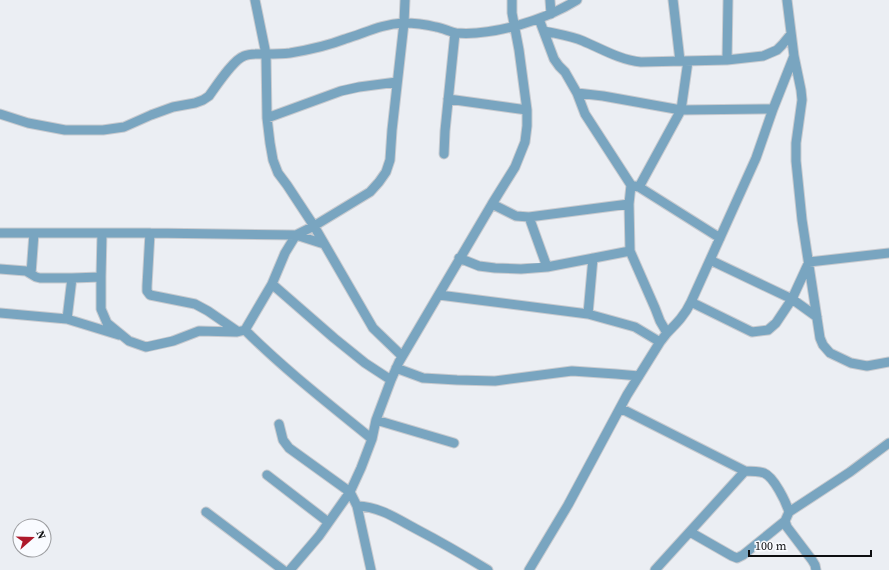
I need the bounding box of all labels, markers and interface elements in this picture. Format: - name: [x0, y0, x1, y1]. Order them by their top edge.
- north arrow: [12, 518, 52, 558]
- text: N: [33, 528, 49, 541]
- scale bar: [749, 532, 871, 558]
- text: 100 m: [755, 538, 787, 554]

